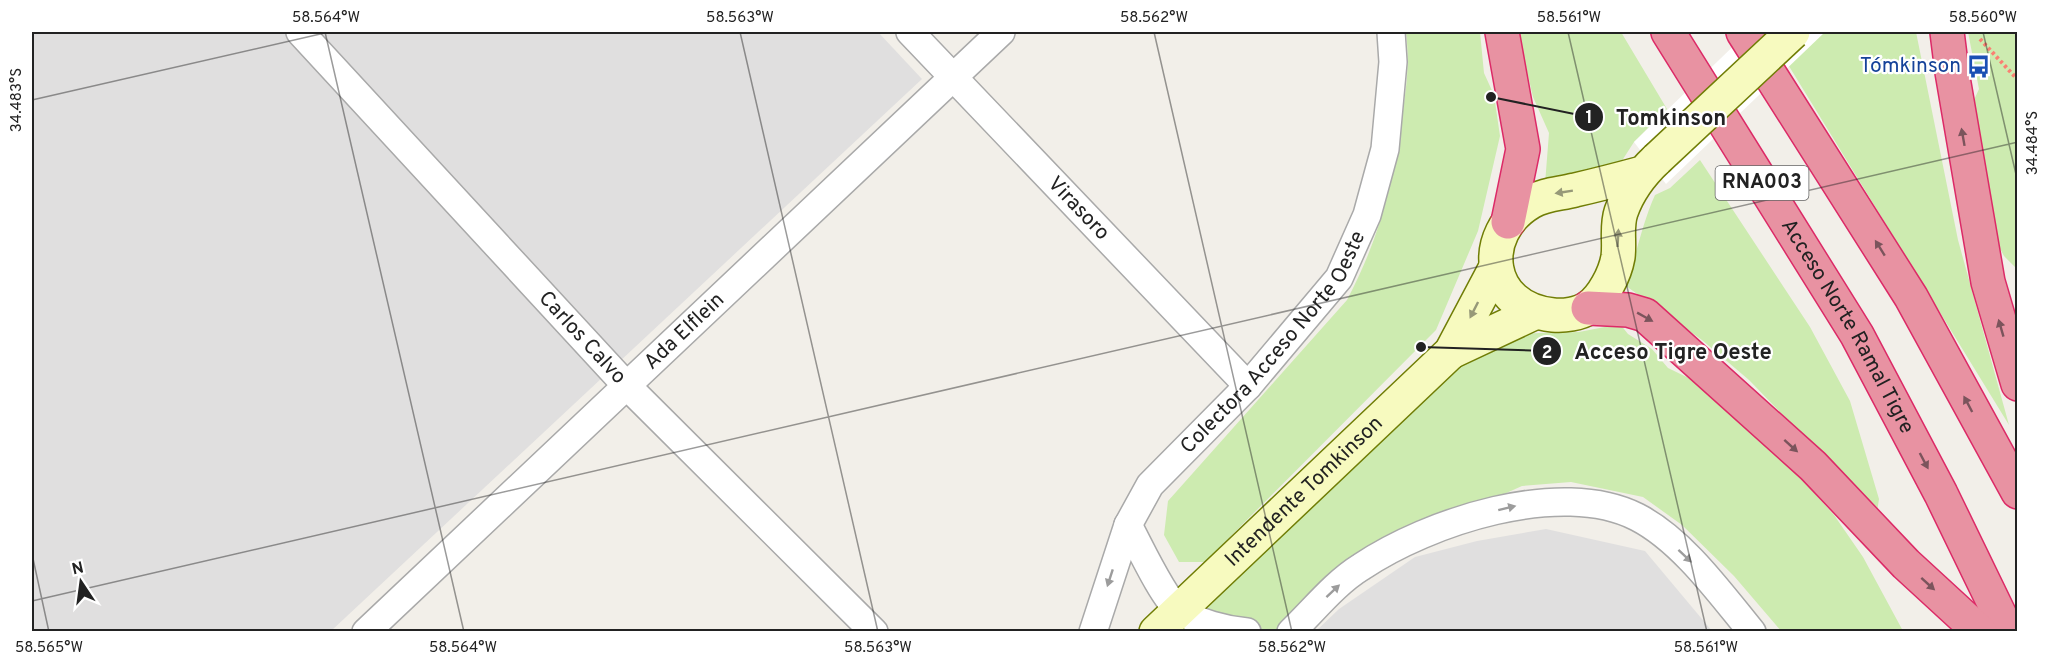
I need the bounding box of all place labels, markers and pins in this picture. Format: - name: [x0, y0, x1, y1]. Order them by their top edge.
- place label: Tómkinson: [1860, 53, 1961, 80]
- bus stop icon: Tómkinson: [1966, 53, 1992, 79]
- callout: Tomkinson: [1574, 97, 1738, 137]
- callout: Acceso Tigre Oeste: [1532, 331, 1784, 371]

